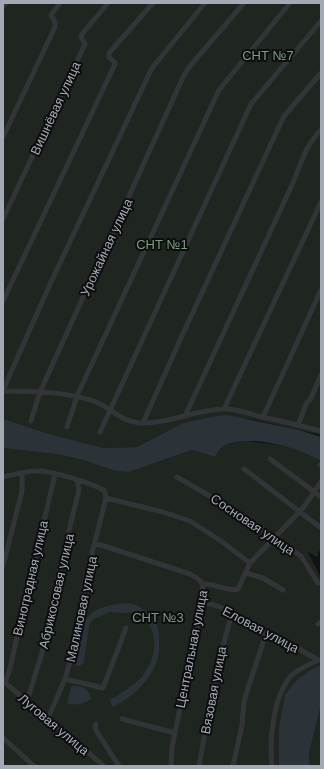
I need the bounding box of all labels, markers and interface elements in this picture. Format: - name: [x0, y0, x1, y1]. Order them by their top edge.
- park label: СНТ №7: [242, 48, 294, 63]
- street label: Вишнёвая улица: [27, 59, 84, 157]
- street label: Урожайная улица: [77, 195, 136, 298]
- park label: СНТ №1: [136, 237, 188, 252]
- street label: Сосновая улица: [208, 491, 298, 558]
- street label: Виноградная улица: [10, 518, 51, 637]
- street label: Абрикосовая улица: [36, 531, 77, 650]
- street label: Малиновая улица: [63, 554, 100, 663]
- street label: Центральная улица: [173, 588, 210, 709]
- street label: Еловая улица: [220, 603, 302, 656]
- park label: СНТ №3: [132, 610, 184, 625]
- street label: Вязовая улица: [198, 644, 229, 735]
- street label: Луговая улица: [15, 691, 93, 759]

